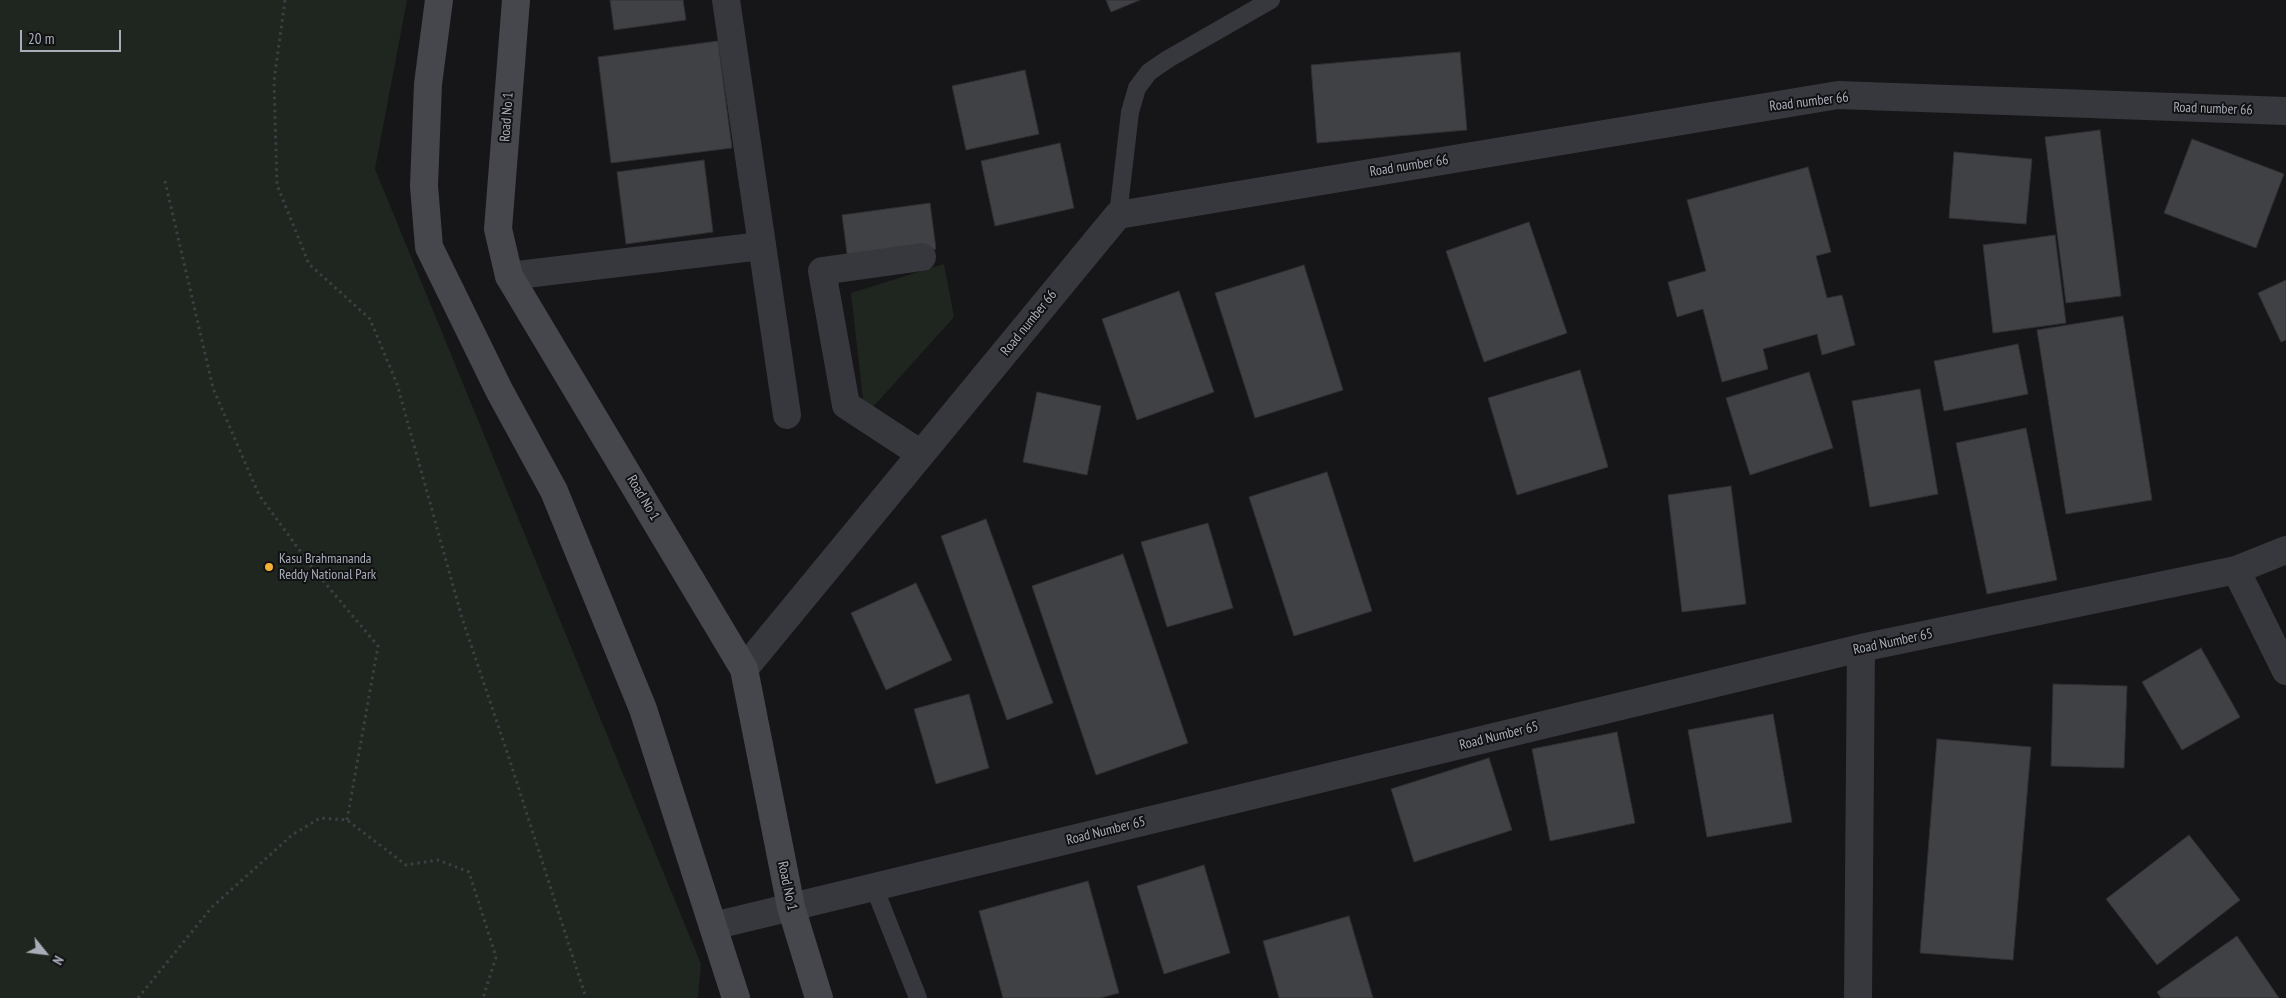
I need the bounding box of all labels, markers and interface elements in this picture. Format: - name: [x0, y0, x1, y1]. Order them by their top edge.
- scale bar: [22, 20, 124, 52]
- text: 20 m: [28, 29, 54, 48]
- street label: Road number 66: [1769, 89, 1849, 115]
- street label: Road No 1: [497, 92, 517, 142]
- street label: Road number 66: [2173, 99, 2253, 119]
- street label: Road number 66: [1368, 151, 1450, 181]
- street label: Road number 66: [997, 287, 1061, 359]
- street label: Road No 1: [623, 472, 663, 524]
- place label: Kasu Brahmananda Reddy National Park: [279, 551, 376, 584]
- marker: Kasu Brahmananda Reddy National Park: [263, 561, 275, 573]
- street label: Road Number 65: [1852, 625, 1934, 659]
- street label: Road Number 65: [1458, 718, 1540, 754]
- street label: Road Number 65: [1065, 813, 1147, 849]
- street label: Road No 1: [774, 860, 800, 912]
- north arrow: [20, 928, 70, 978]
- text: N: [48, 953, 68, 968]

